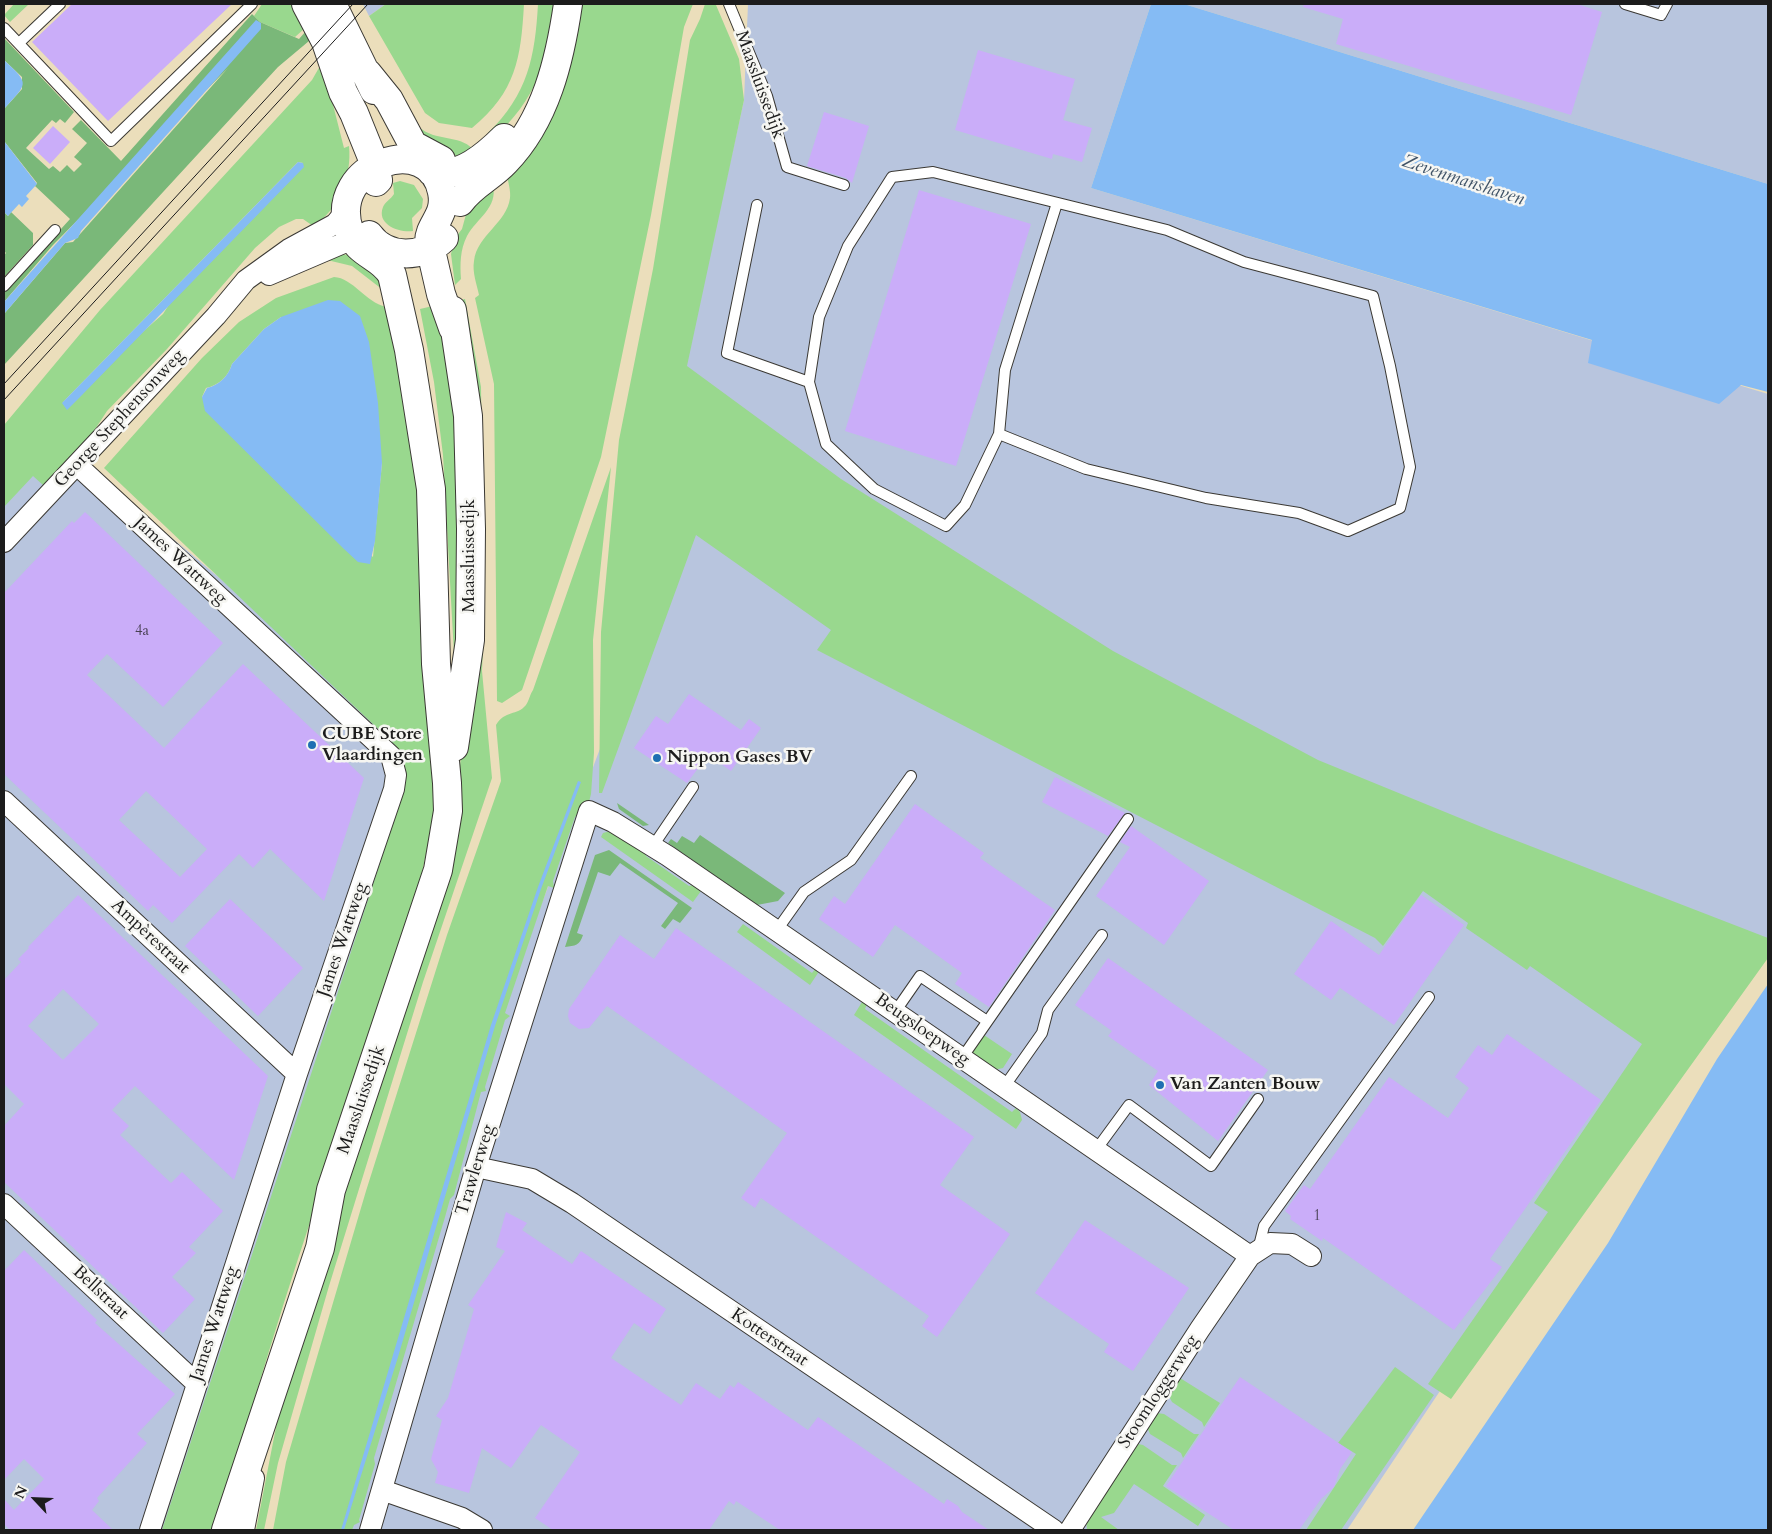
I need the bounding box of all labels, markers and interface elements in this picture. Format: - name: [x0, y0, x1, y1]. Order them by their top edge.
- street label: Maassluissedijk: [729, 28, 789, 142]
- water label: Zevenmanshaven: [1399, 151, 1527, 211]
- street label: George Stephensonweg: [50, 345, 190, 493]
- street label: Maassluissedijk: [459, 499, 481, 613]
- street label: James Wattweg: [129, 512, 231, 610]
- house number: 4a: [135, 623, 149, 641]
- place label: CUBE Store Vlaardingen: [322, 724, 423, 766]
- marker: CUBE Store Vlaardingen: [306, 739, 318, 751]
- place label: Nippon Gases BV: [667, 747, 813, 769]
- marker: Nippon Gases BV: [651, 752, 663, 764]
- street label: James Wattweg: [313, 880, 373, 1000]
- street label: Ampèrestraat: [106, 895, 194, 979]
- street label: Beugsloepweg: [870, 989, 974, 1071]
- street label: Maassluissedijk: [333, 1043, 391, 1157]
- place label: Van Zanten Bouw: [1170, 1074, 1320, 1096]
- marker: Van Zanten Bouw: [1154, 1079, 1166, 1091]
- street label: Trawlerweg: [452, 1122, 500, 1218]
- house number: 1: [1313, 1208, 1321, 1226]
- street label: Bellstraat: [67, 1262, 133, 1324]
- street label: James Wattweg: [186, 1264, 244, 1384]
- street label: Kotterstraat: [726, 1304, 812, 1372]
- street label: Stoomloggerweg: [1114, 1331, 1204, 1453]
- north arrow: [10, 1474, 60, 1524]
- text: N: [10, 1483, 32, 1502]

